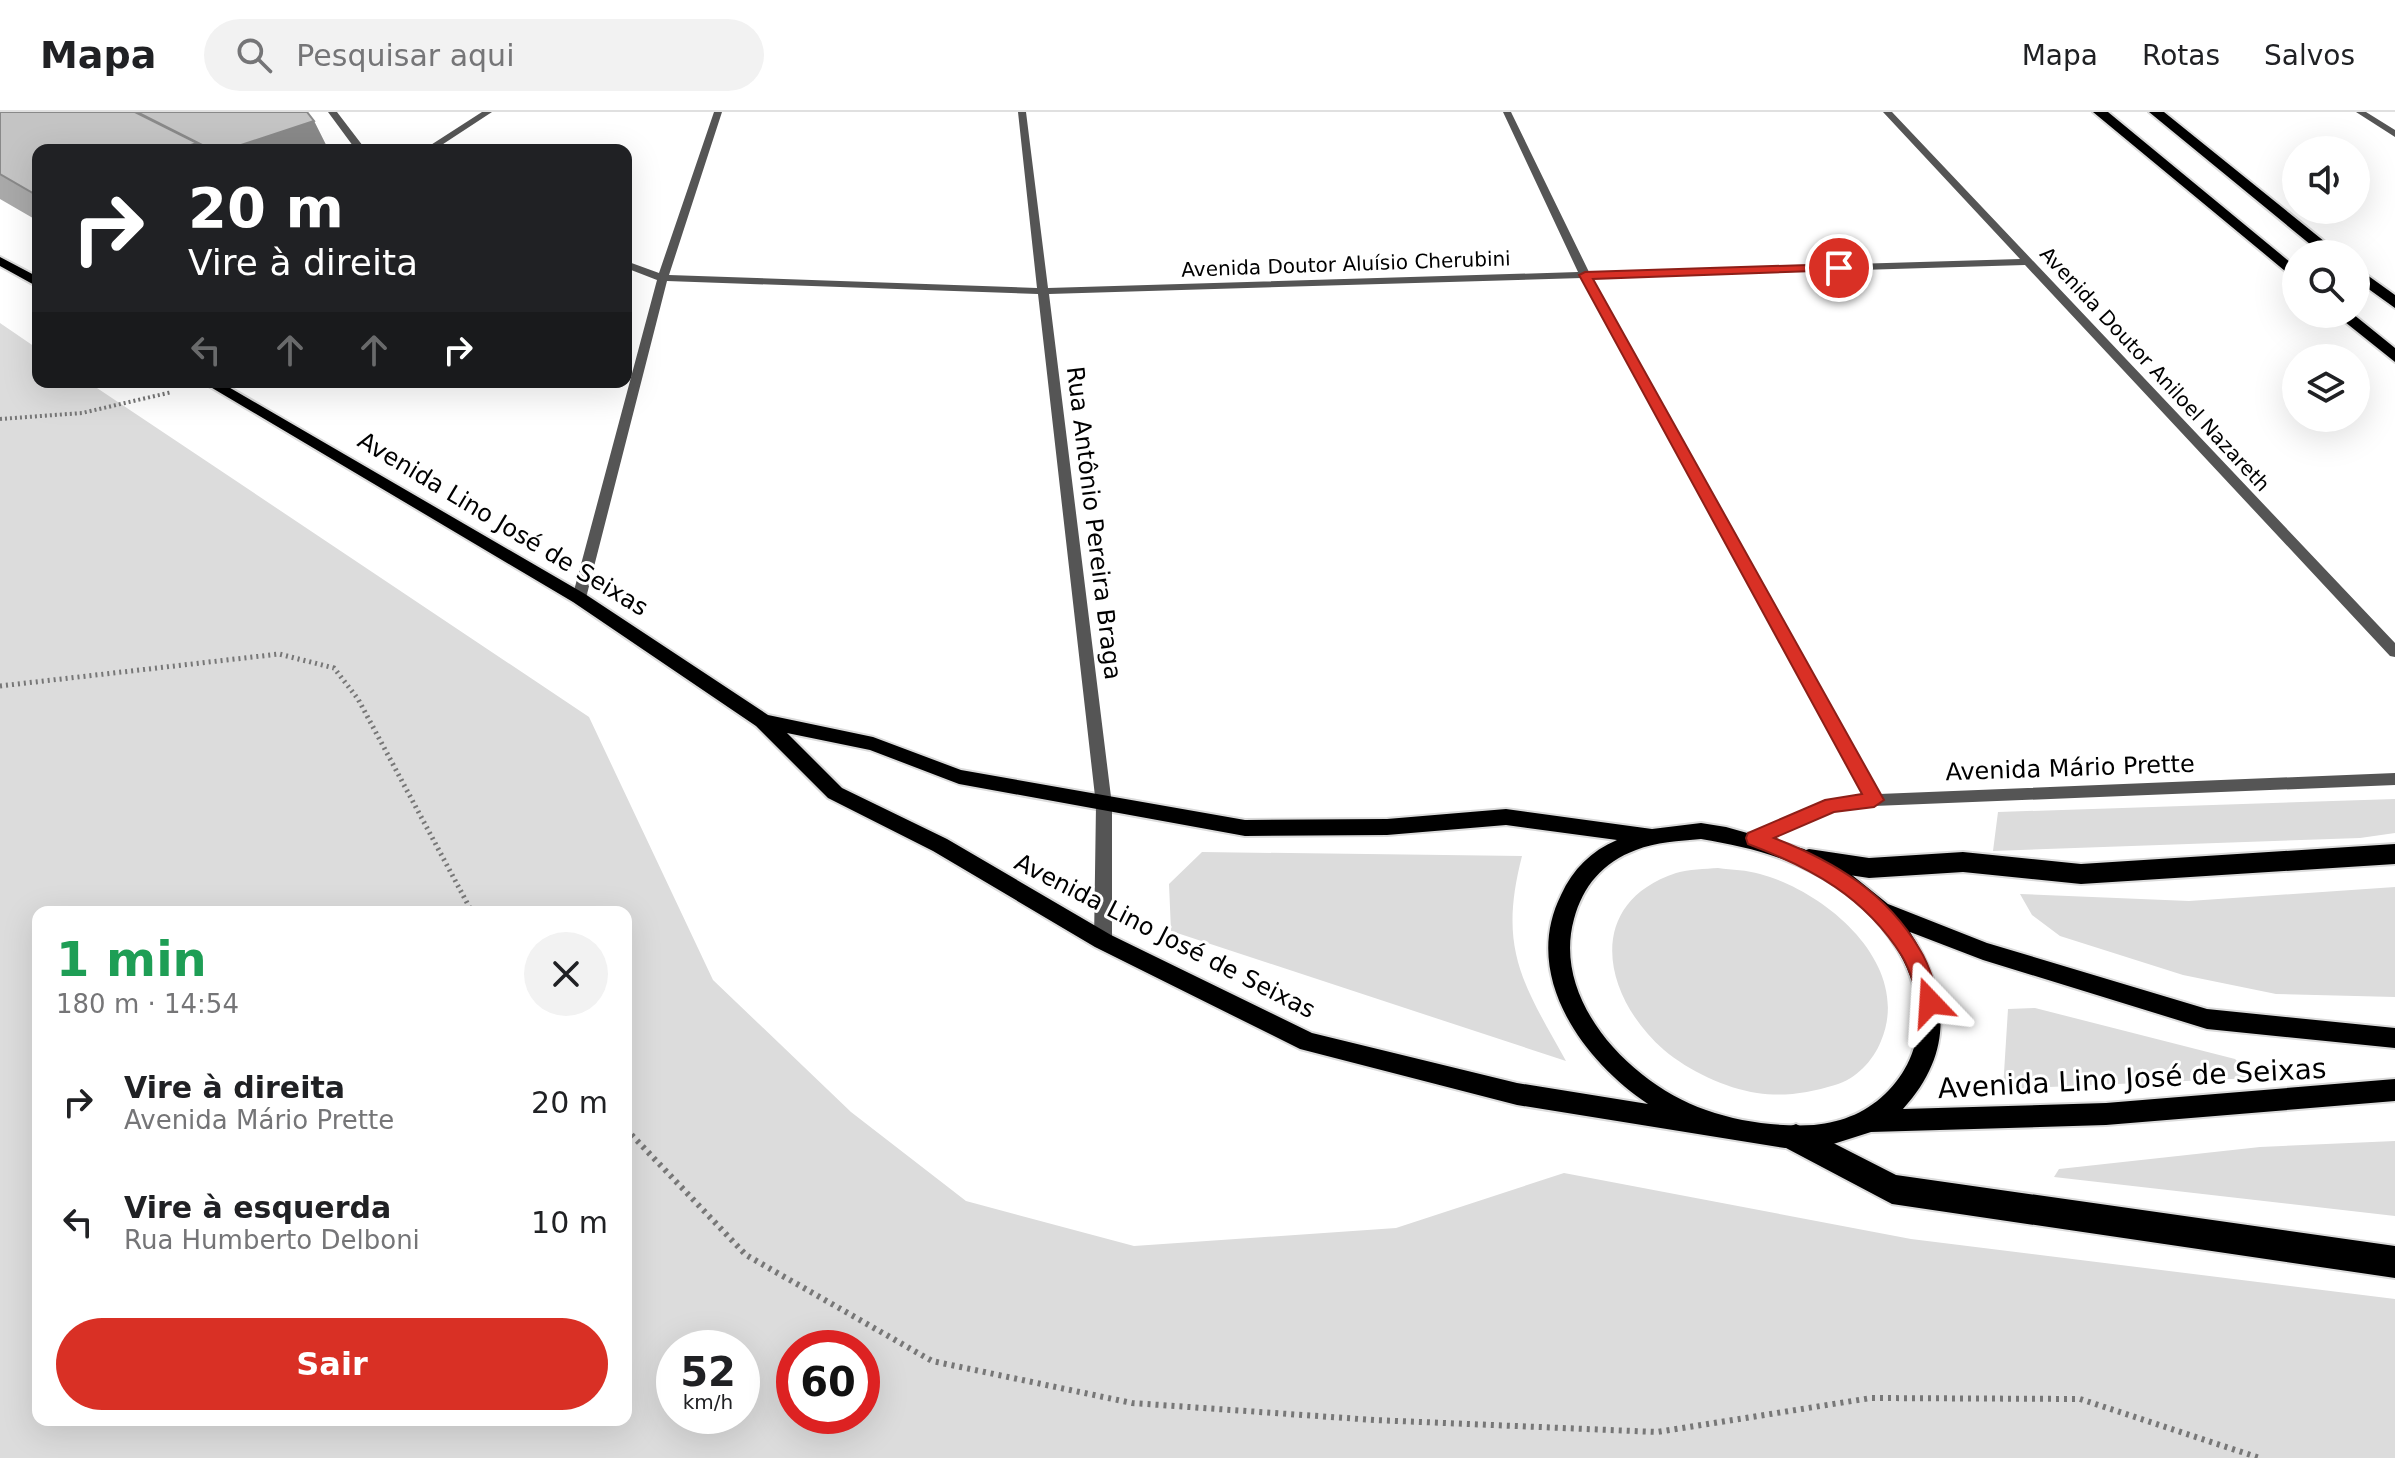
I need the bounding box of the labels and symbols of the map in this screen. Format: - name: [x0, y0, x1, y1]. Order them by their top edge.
- pin: [1805, 234, 1873, 302]
- street label: Avenida Doutor Aniloel Nazareth: [2035, 242, 2275, 496]
- street label: Avenida Doutor Aluísio Cherubini: [1181, 246, 1511, 282]
- street label: Rua Antônio Pereira Braga: [1061, 365, 1127, 681]
- street label: Avenida Lino José de Seixas: [353, 426, 653, 622]
- street label: Avenida Mário Prette: [1945, 750, 2195, 786]
- street label: Avenida Lino José de Seixas: [1010, 848, 1320, 1024]
- position arrow: [1888, 960, 1972, 1044]
- street label: Avenida Lino José de Seixas: [1937, 1052, 2327, 1105]
- speed limit sign: 60: [776, 1330, 880, 1434]

